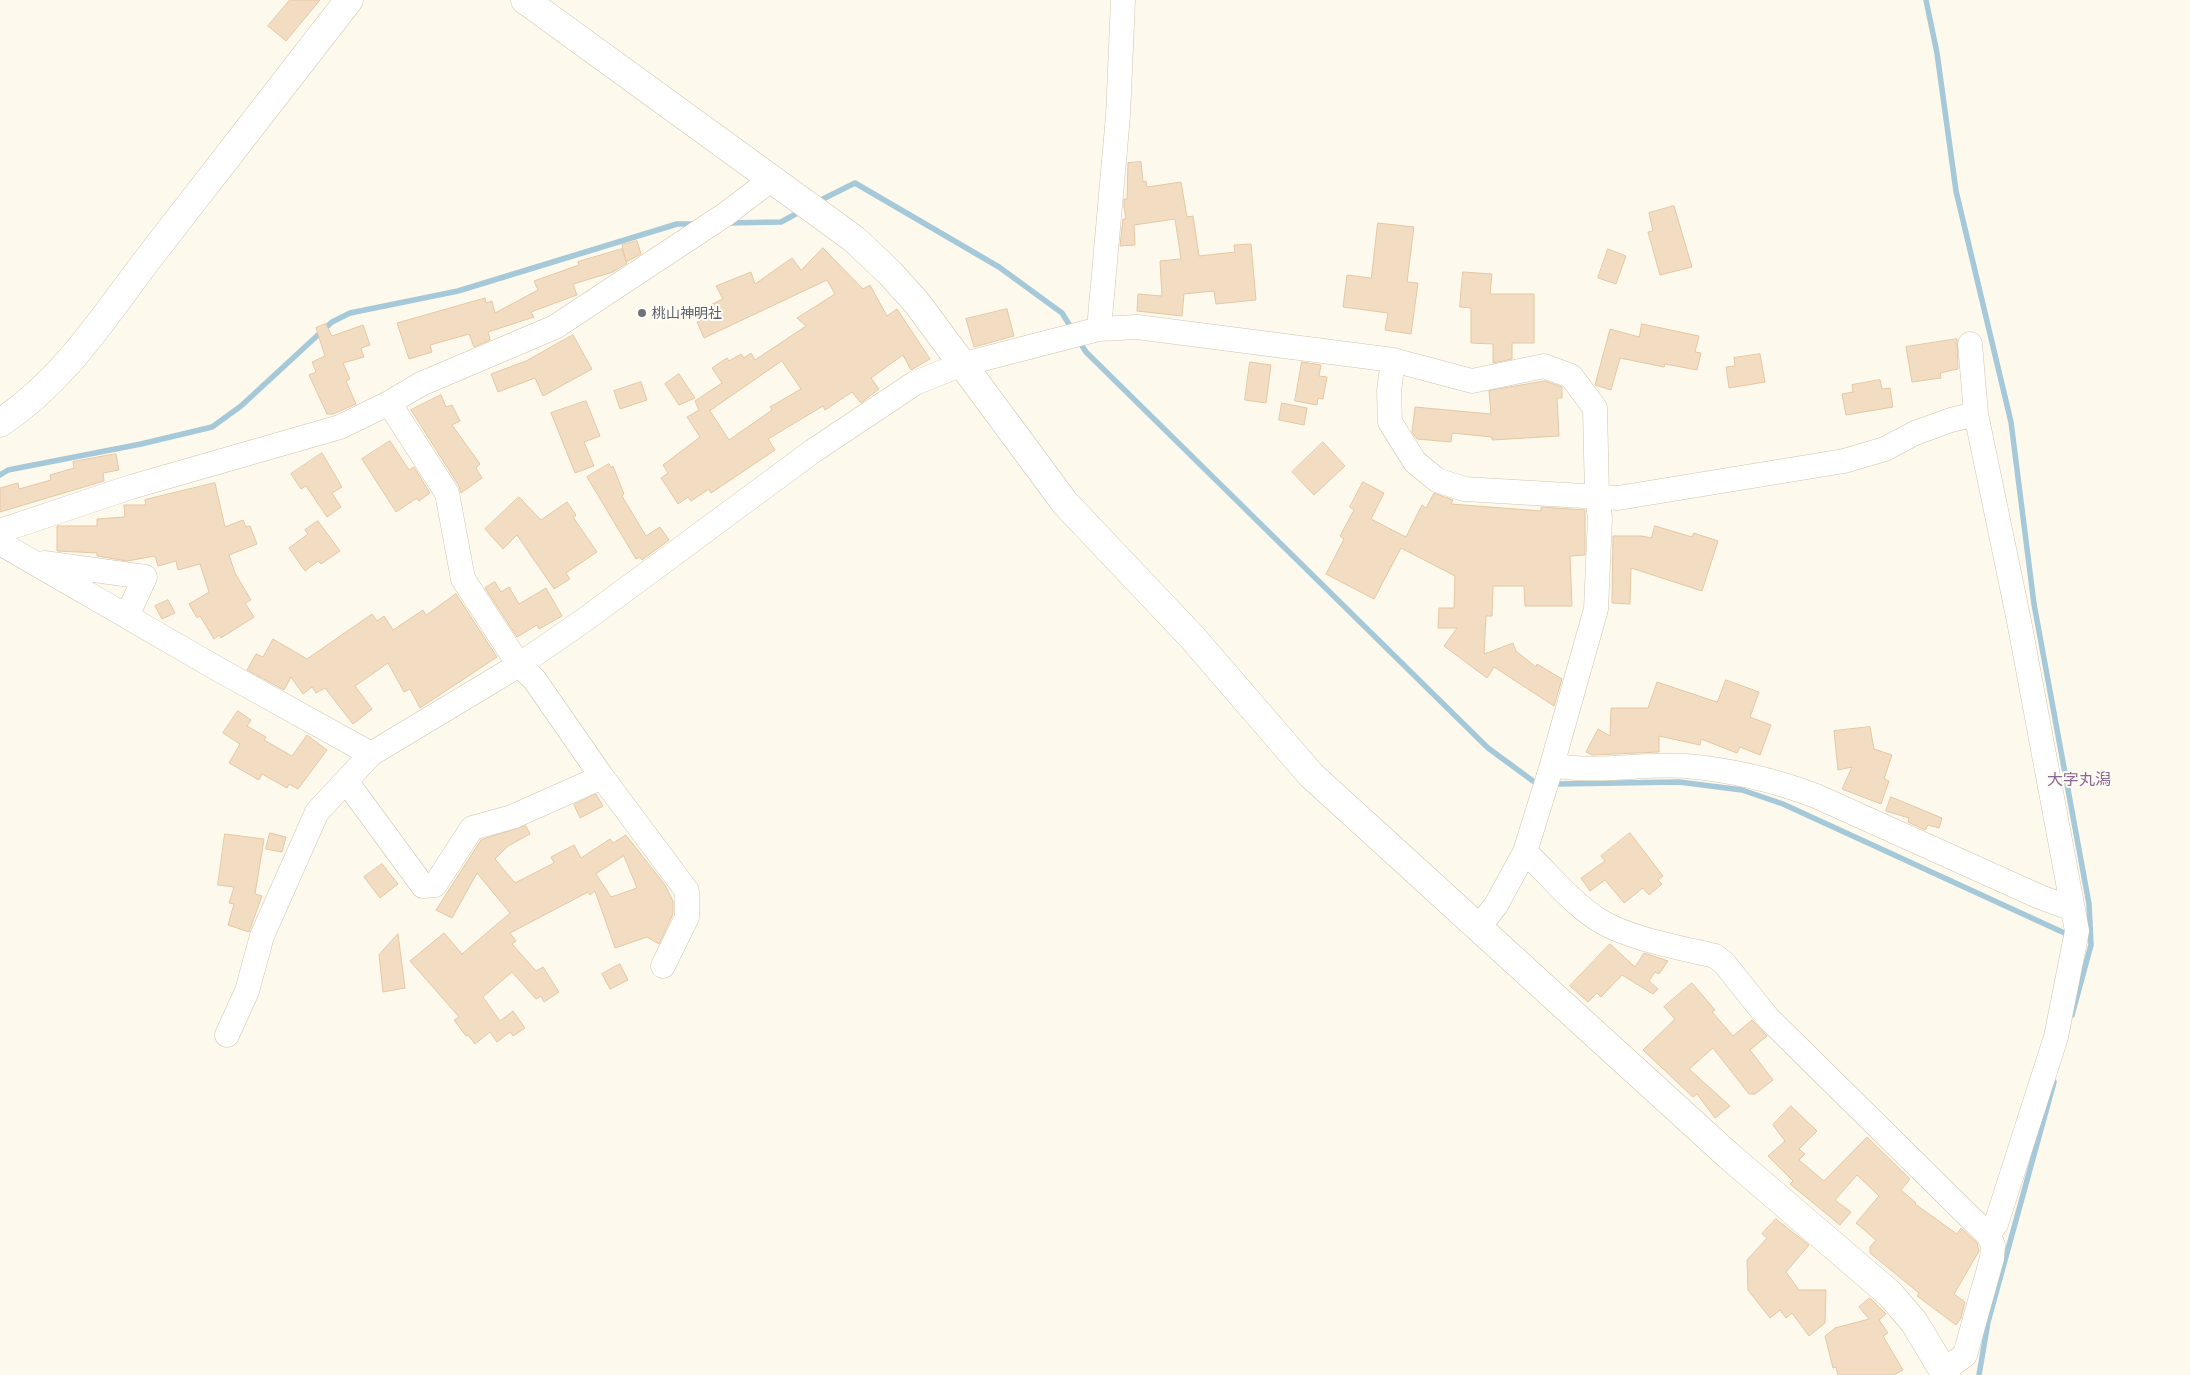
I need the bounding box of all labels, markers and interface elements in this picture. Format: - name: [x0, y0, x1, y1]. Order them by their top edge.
- place label: 桃山神明社: [652, 305, 722, 321]
- marker: 桃山神明社: [636, 307, 648, 319]
- district label: 大字丸潟: [2047, 770, 2111, 790]

